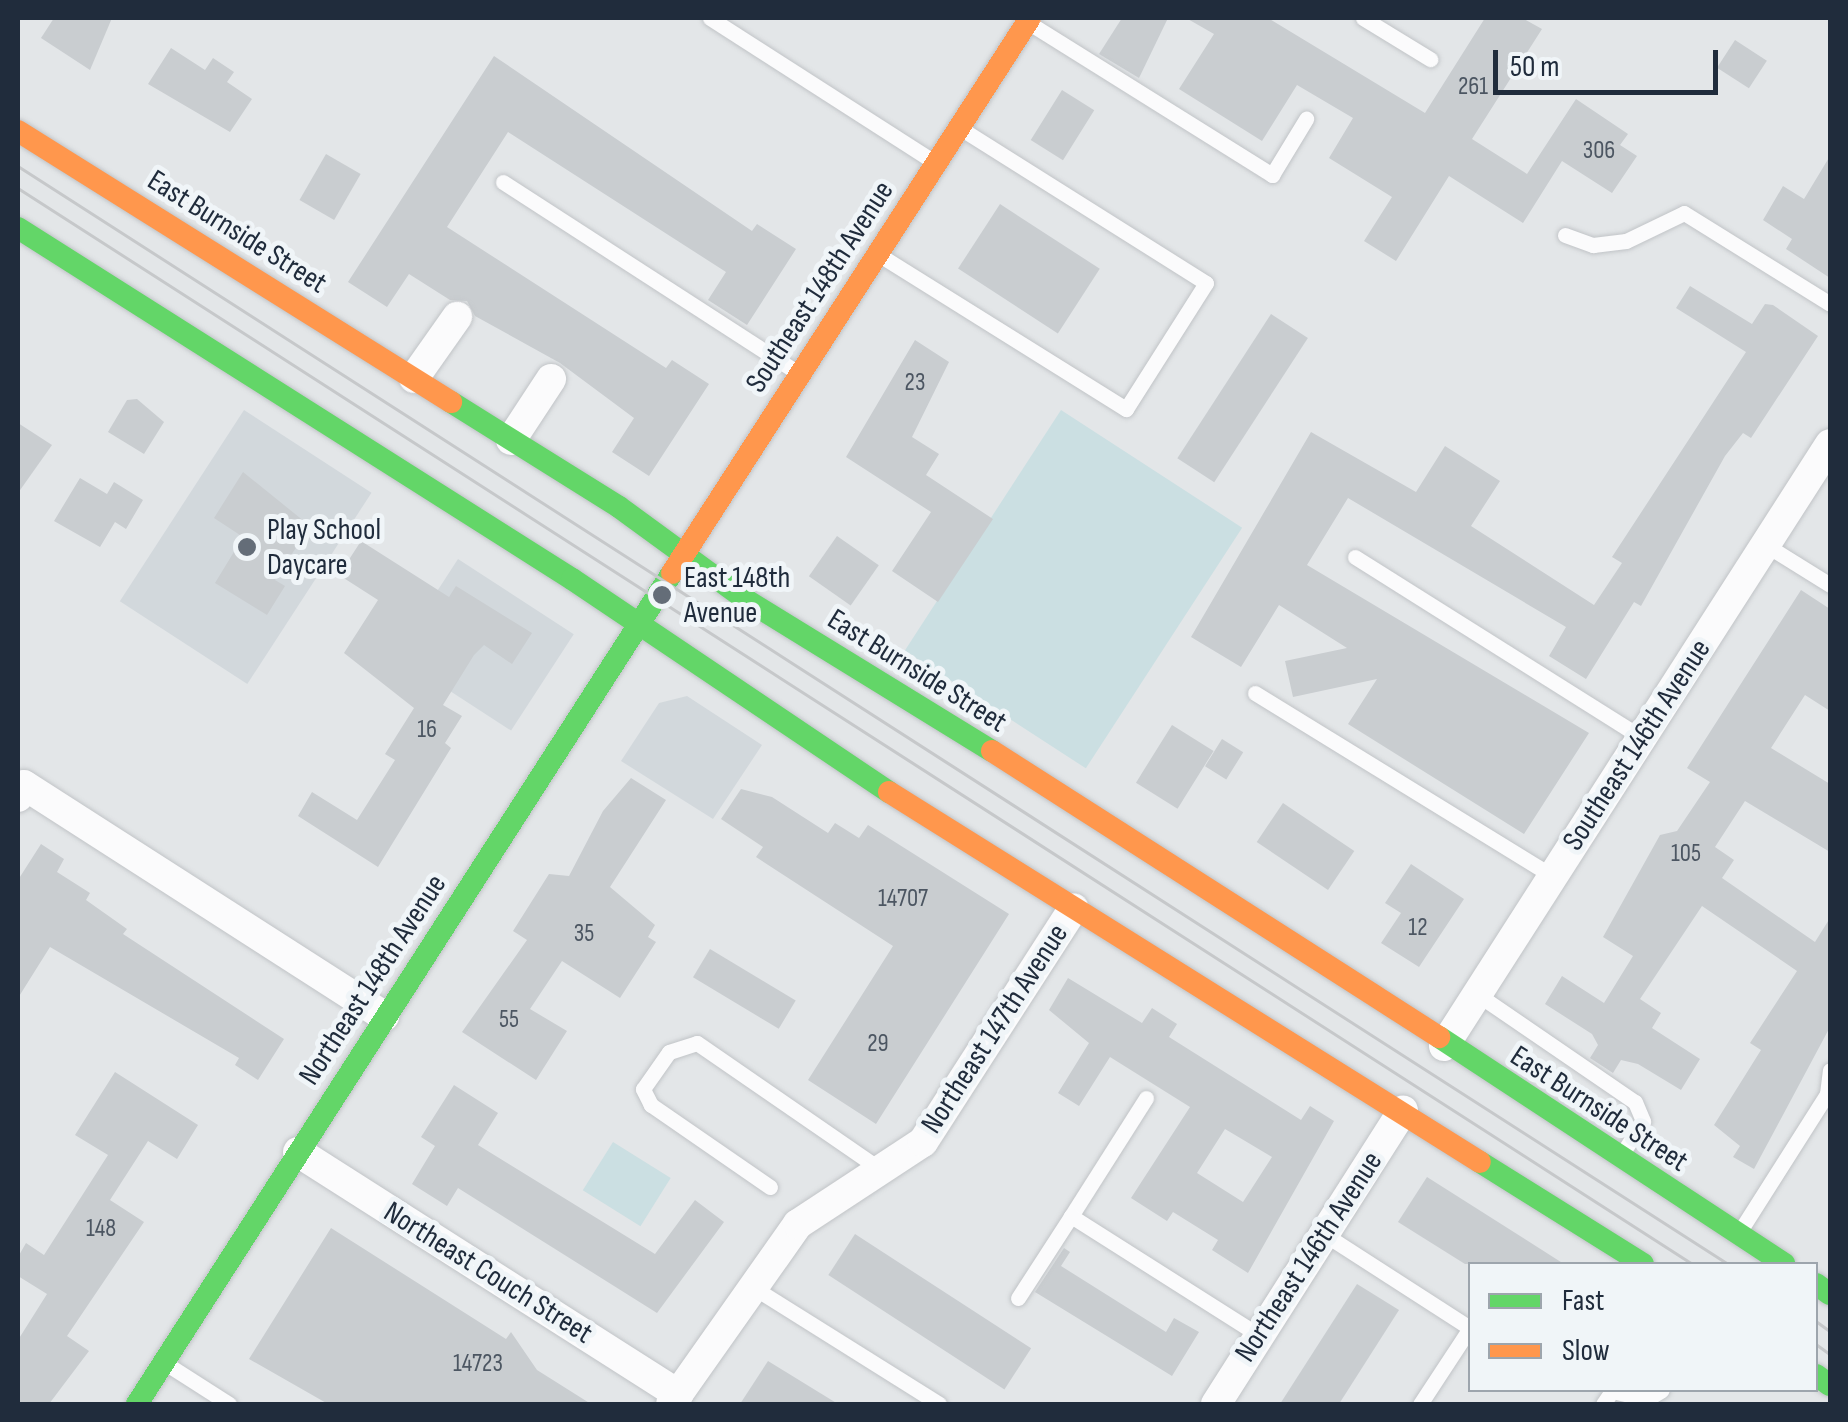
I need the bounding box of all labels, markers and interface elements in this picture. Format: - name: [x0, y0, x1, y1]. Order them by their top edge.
- scale bar: [1498, 30, 1723, 92]
- text: 50 m: [1510, 49, 1559, 85]
- house number: 261: [1458, 72, 1488, 102]
- house number: 306: [1583, 136, 1615, 166]
- street label: East Burnside Street: [141, 163, 333, 301]
- street label: Southeast 148th Avenue: [738, 175, 902, 399]
- house number: 23: [905, 368, 925, 398]
- place label: Play School Daycare: [267, 512, 381, 582]
- marker: Play School Daycare: [236, 536, 258, 558]
- place label: East 148th Avenue: [684, 560, 790, 630]
- marker: East 148th Avenue: [649, 582, 675, 608]
- street label: East Burnside Street: [821, 602, 1013, 740]
- street label: Southeast 146th Avenue: [1555, 633, 1719, 857]
- house number: 16: [417, 715, 437, 745]
- house number: 105: [1671, 839, 1701, 869]
- street label: Northeast 148th Avenue: [292, 868, 454, 1092]
- house number: 14707: [878, 884, 928, 914]
- house number: 12: [1408, 913, 1428, 943]
- street label: Northeast 147th Avenue: [914, 918, 1076, 1140]
- house number: 35: [574, 919, 594, 949]
- house number: 55: [499, 1005, 519, 1035]
- house number: 29: [867, 1029, 889, 1059]
- street label: East Burnside Street: [1503, 1038, 1695, 1180]
- street label: Northeast 146th Avenue: [1228, 1145, 1390, 1369]
- street label: Northeast Couch Street: [377, 1194, 599, 1352]
- house number: 148: [86, 1214, 116, 1244]
- legend: [1468, 1262, 1818, 1392]
- text: Fast: [1562, 1283, 1604, 1319]
- text: Slow: [1562, 1333, 1610, 1369]
- house number: 14723: [453, 1349, 503, 1379]

